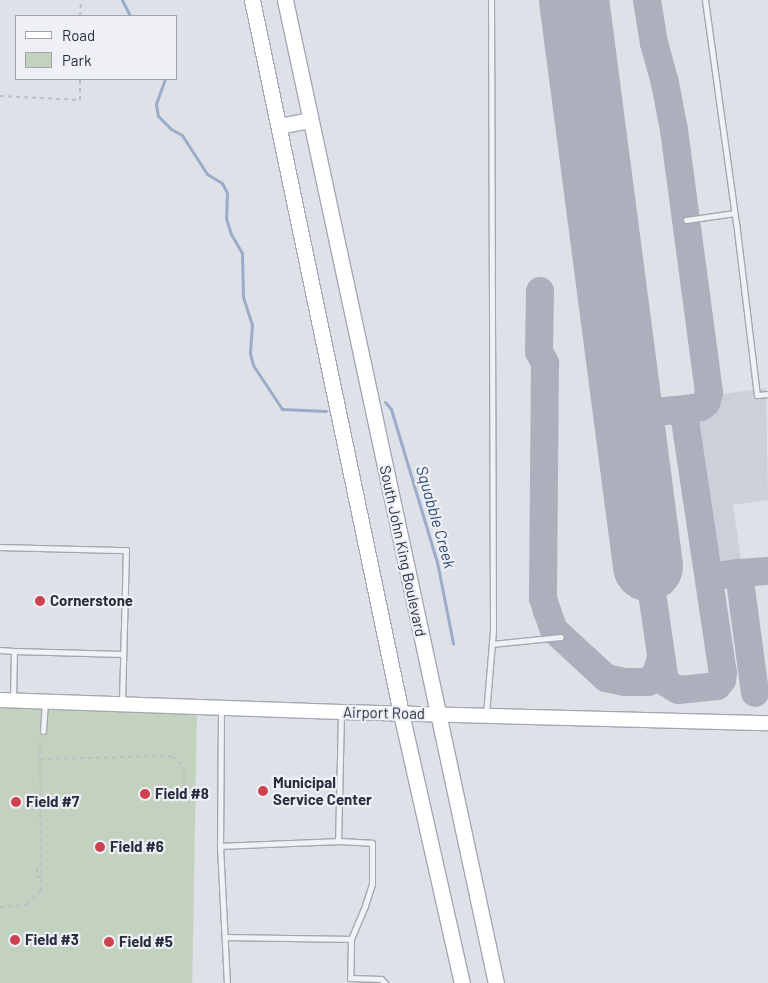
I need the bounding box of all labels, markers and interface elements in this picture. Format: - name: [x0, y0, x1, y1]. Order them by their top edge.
- legend: [15, 15, 178, 80]
- text: Road: [62, 26, 95, 44]
- text: Park: [62, 51, 91, 69]
- street label: South John King Boulevard: [376, 464, 430, 638]
- water label: Squabble Creek: [412, 464, 460, 570]
- place label: Cornerstone: [50, 592, 133, 610]
- marker: Cornerstone: [34, 595, 46, 607]
- street label: Airport Road: [343, 703, 425, 723]
- place label: Municipal Service Center: [273, 773, 372, 808]
- place label: Field #8: [155, 785, 209, 803]
- marker: Municipal Service Center: [257, 785, 269, 797]
- marker: Field #8: [139, 788, 151, 800]
- place label: Field #7: [26, 793, 79, 811]
- marker: Field #7: [10, 796, 22, 808]
- place label: Field #6: [110, 838, 164, 856]
- marker: Field #6: [94, 841, 106, 853]
- place label: Field #3: [25, 931, 79, 949]
- place label: Field #5: [119, 933, 173, 951]
- marker: Field #3: [9, 934, 21, 946]
- marker: Field #5: [103, 936, 115, 948]

